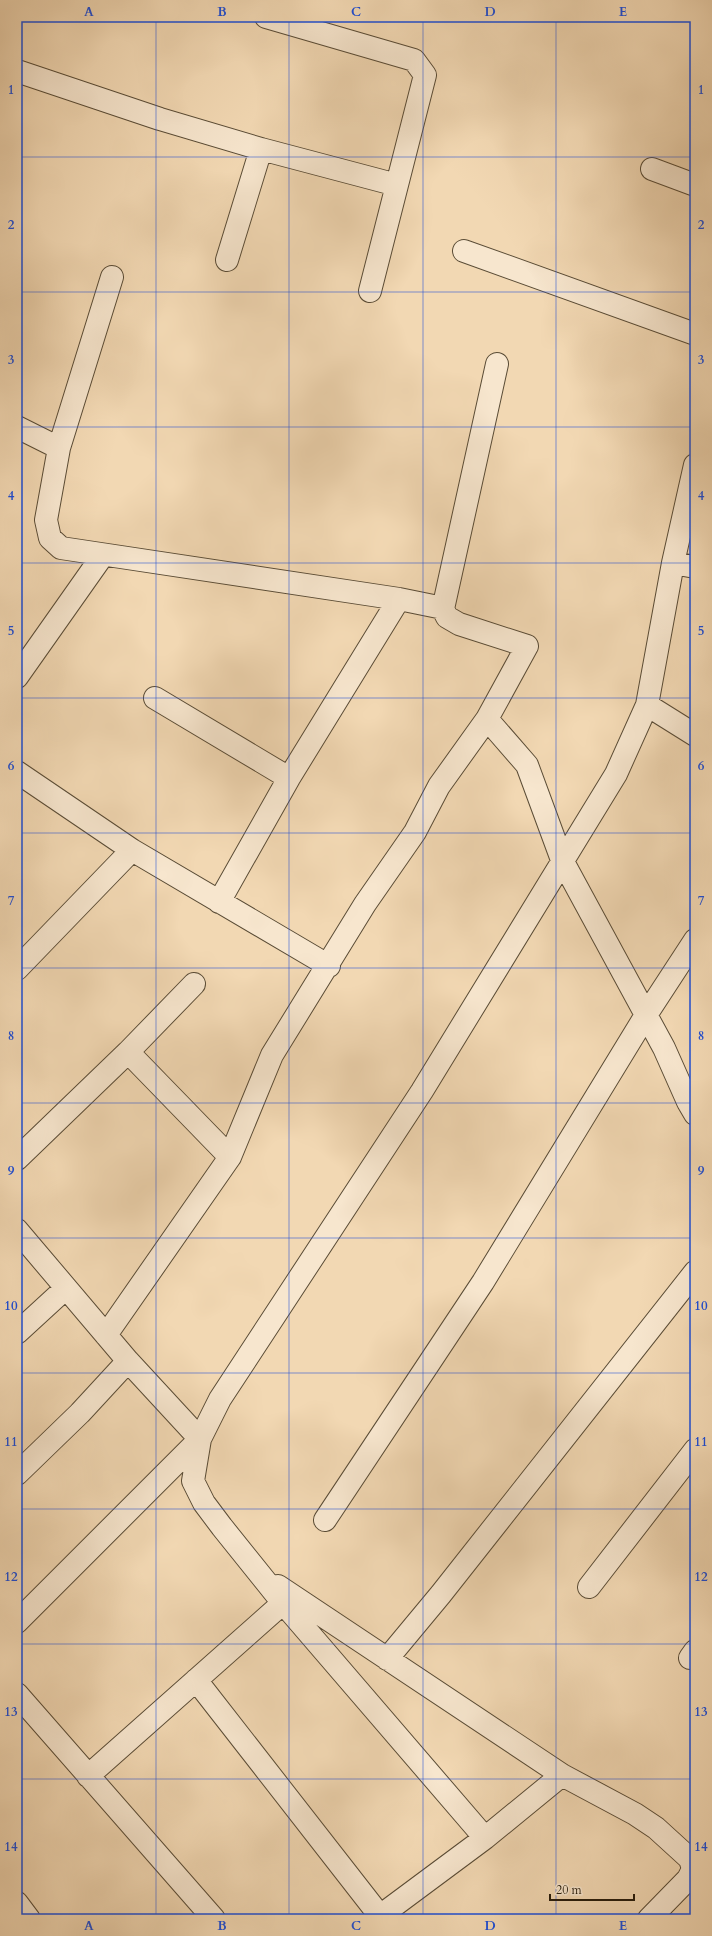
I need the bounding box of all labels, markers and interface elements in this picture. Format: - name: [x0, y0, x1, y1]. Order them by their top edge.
- text: A: [84, 3, 94, 21]
- text: B: [217, 3, 227, 21]
- text: C: [351, 3, 361, 21]
- text: D: [484, 3, 496, 21]
- text: E: [619, 3, 627, 21]
- text: 1: [8, 81, 14, 99]
- text: 1: [698, 81, 704, 99]
- text: 2: [8, 216, 15, 234]
- text: 2: [698, 216, 705, 234]
- text: 3: [8, 351, 15, 369]
- text: 3: [698, 351, 705, 369]
- text: 4: [8, 487, 15, 505]
- text: 4: [698, 487, 705, 505]
- text: 5: [8, 622, 14, 640]
- text: 5: [698, 622, 704, 640]
- text: 6: [8, 757, 15, 775]
- text: 6: [698, 757, 705, 775]
- text: 7: [8, 892, 15, 910]
- text: 7: [698, 892, 705, 910]
- text: 8: [8, 1027, 14, 1045]
- text: 8: [698, 1027, 704, 1045]
- text: 9: [8, 1162, 15, 1180]
- text: 9: [698, 1162, 705, 1180]
- text: 10: [4, 1297, 18, 1315]
- text: 10: [694, 1297, 708, 1315]
- text: 11: [4, 1433, 18, 1451]
- text: 11: [694, 1433, 708, 1451]
- text: 12: [4, 1568, 18, 1586]
- text: 12: [694, 1568, 708, 1586]
- text: 13: [4, 1703, 18, 1721]
- text: 13: [694, 1703, 708, 1721]
- text: 14: [4, 1838, 18, 1856]
- text: 14: [694, 1838, 708, 1856]
- scale bar: [550, 1876, 634, 1902]
- text: 20 m: [556, 1882, 583, 1898]
- text: A: [84, 1917, 94, 1935]
- text: B: [217, 1917, 227, 1935]
- text: C: [351, 1917, 361, 1935]
- text: D: [484, 1917, 496, 1935]
- text: E: [619, 1917, 627, 1935]

